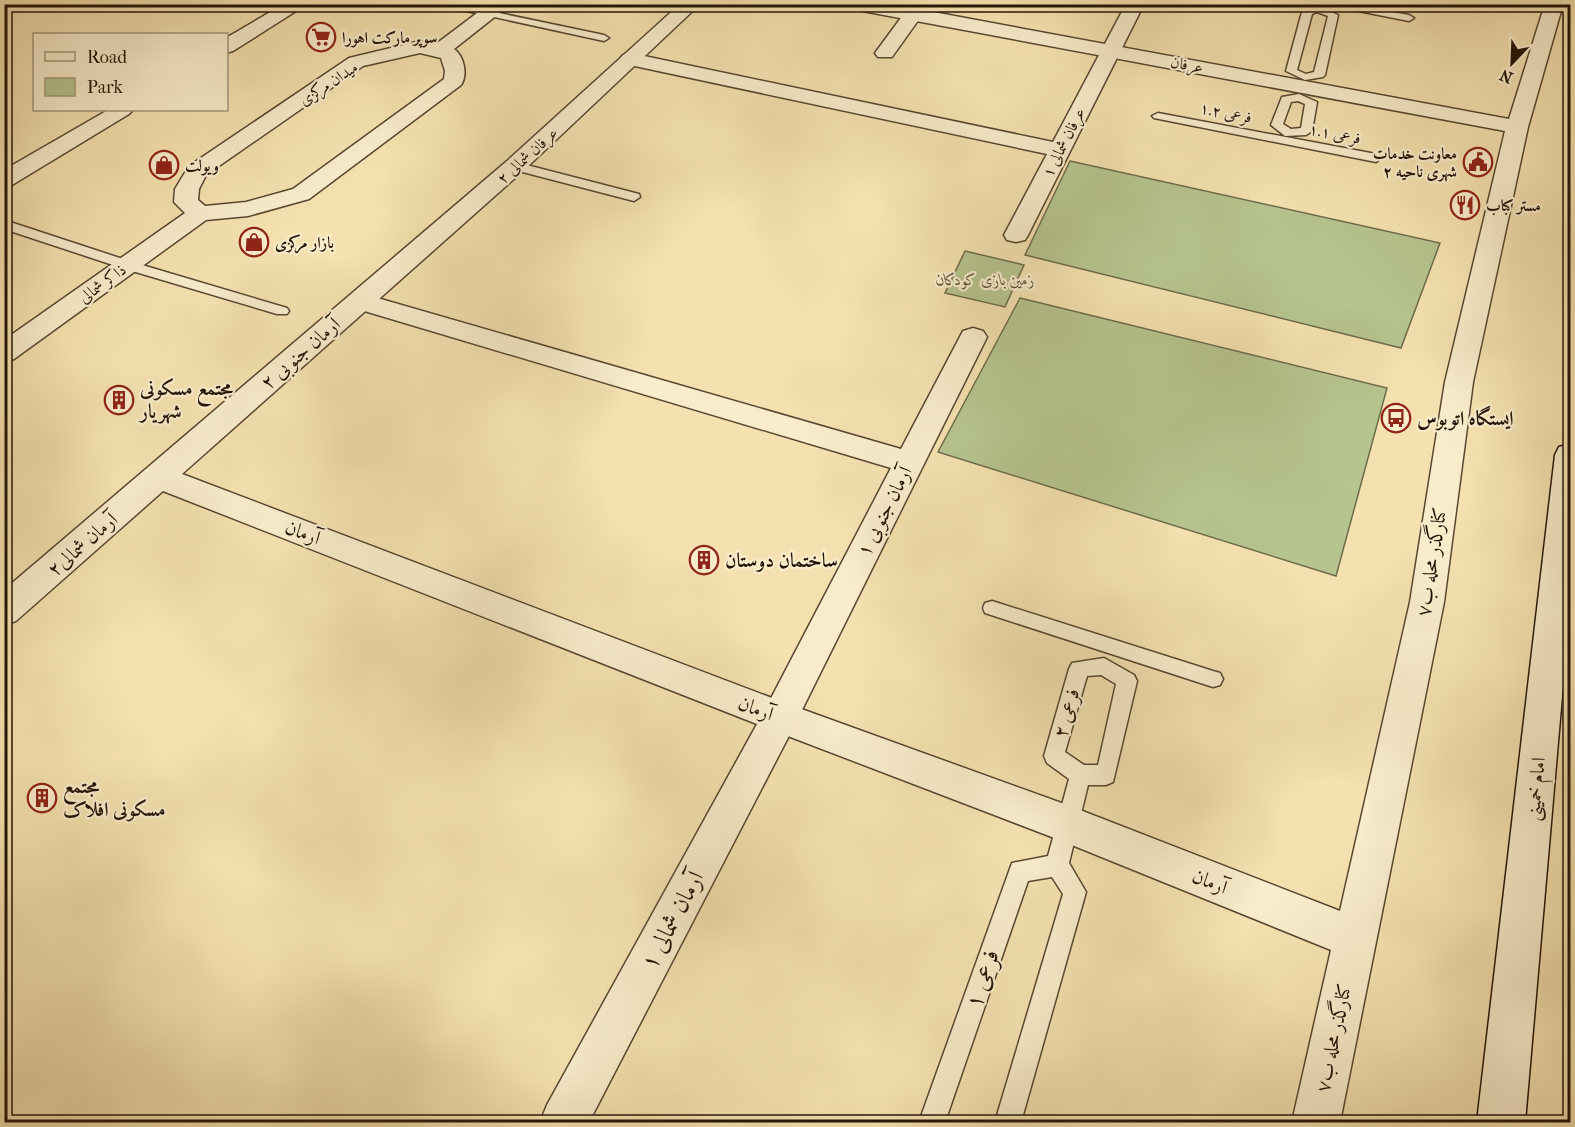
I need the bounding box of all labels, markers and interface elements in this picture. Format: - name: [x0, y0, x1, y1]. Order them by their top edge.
- supermarket icon: سوپر مارکت اهورا: [305, 21, 337, 53]
- place label: سوپر مارکت اهورا: [342, 28, 437, 48]
- legend: [33, 33, 228, 111]
- north arrow: [1482, 33, 1542, 93]
- text: Road: [87, 47, 127, 68]
- street label: عرفان: [1169, 52, 1205, 79]
- street label: میدان مرکزی: [295, 57, 362, 111]
- text: N: [1496, 65, 1516, 87]
- text: Park: [87, 77, 124, 98]
- street label: فرعی ۱.۲: [1198, 98, 1254, 128]
- street label: عرفان شمالی ۱: [1038, 104, 1091, 181]
- street label: فرعی ۱.۱: [1307, 119, 1363, 149]
- street label: عرفان شمالی ۲: [493, 123, 563, 189]
- place label: معاونت خدمات شهری ناحیه ۲: [1373, 144, 1457, 182]
- public building icon: معاونت خدمات شهری ناحیه ۲: [1462, 146, 1494, 178]
- shop icon: ویولت: [148, 149, 180, 181]
- place label: ویولت: [185, 156, 219, 176]
- restaurant icon: مستر کباب: [1449, 189, 1481, 221]
- place label: مستر کباب: [1486, 196, 1541, 216]
- shop icon: بازار مرکزی: [238, 226, 270, 258]
- place label: بازار مرکزی: [275, 233, 334, 254]
- street label: ذاکر شمالی: [75, 260, 130, 308]
- park label: زمین بازی کودکان: [936, 270, 1034, 290]
- street label: آرمان جنوبی ۲: [255, 310, 349, 396]
- place label: مجتمع مسکونی شهریار: [138, 377, 234, 424]
- building icon: مجتمع مسکونی شهریار: [103, 384, 135, 416]
- bus stop icon: ایستگاه اتوبوس: [1380, 402, 1412, 434]
- place label: ایستگاه اتوبوس: [1417, 405, 1514, 431]
- street label: آرمان جنوبی ۱: [851, 460, 921, 561]
- street label: آرمان شمالی۲: [42, 505, 124, 581]
- street label: کنارگذر محله ب۷: [1409, 505, 1452, 619]
- street label: آرمان: [282, 514, 327, 551]
- building icon: ساختمان دوستان: [688, 544, 720, 576]
- place label: ساختمان دوستان: [725, 549, 838, 572]
- street label: فرعی ۲: [1049, 686, 1085, 741]
- street label: آرمان: [735, 690, 780, 727]
- street label: امام خمینی: [1521, 756, 1556, 823]
- place label: مجتمع مسکونی افلاک: [63, 775, 165, 822]
- building icon: مجتمع مسکونی افلاک: [26, 782, 58, 814]
- street label: آرمان: [1189, 863, 1234, 900]
- street label: آرمان شمالی ۱: [634, 864, 711, 974]
- street label: فرعی ۱: [959, 946, 1006, 1012]
- street label: کنارگذر محله ب۷: [1308, 981, 1357, 1095]

